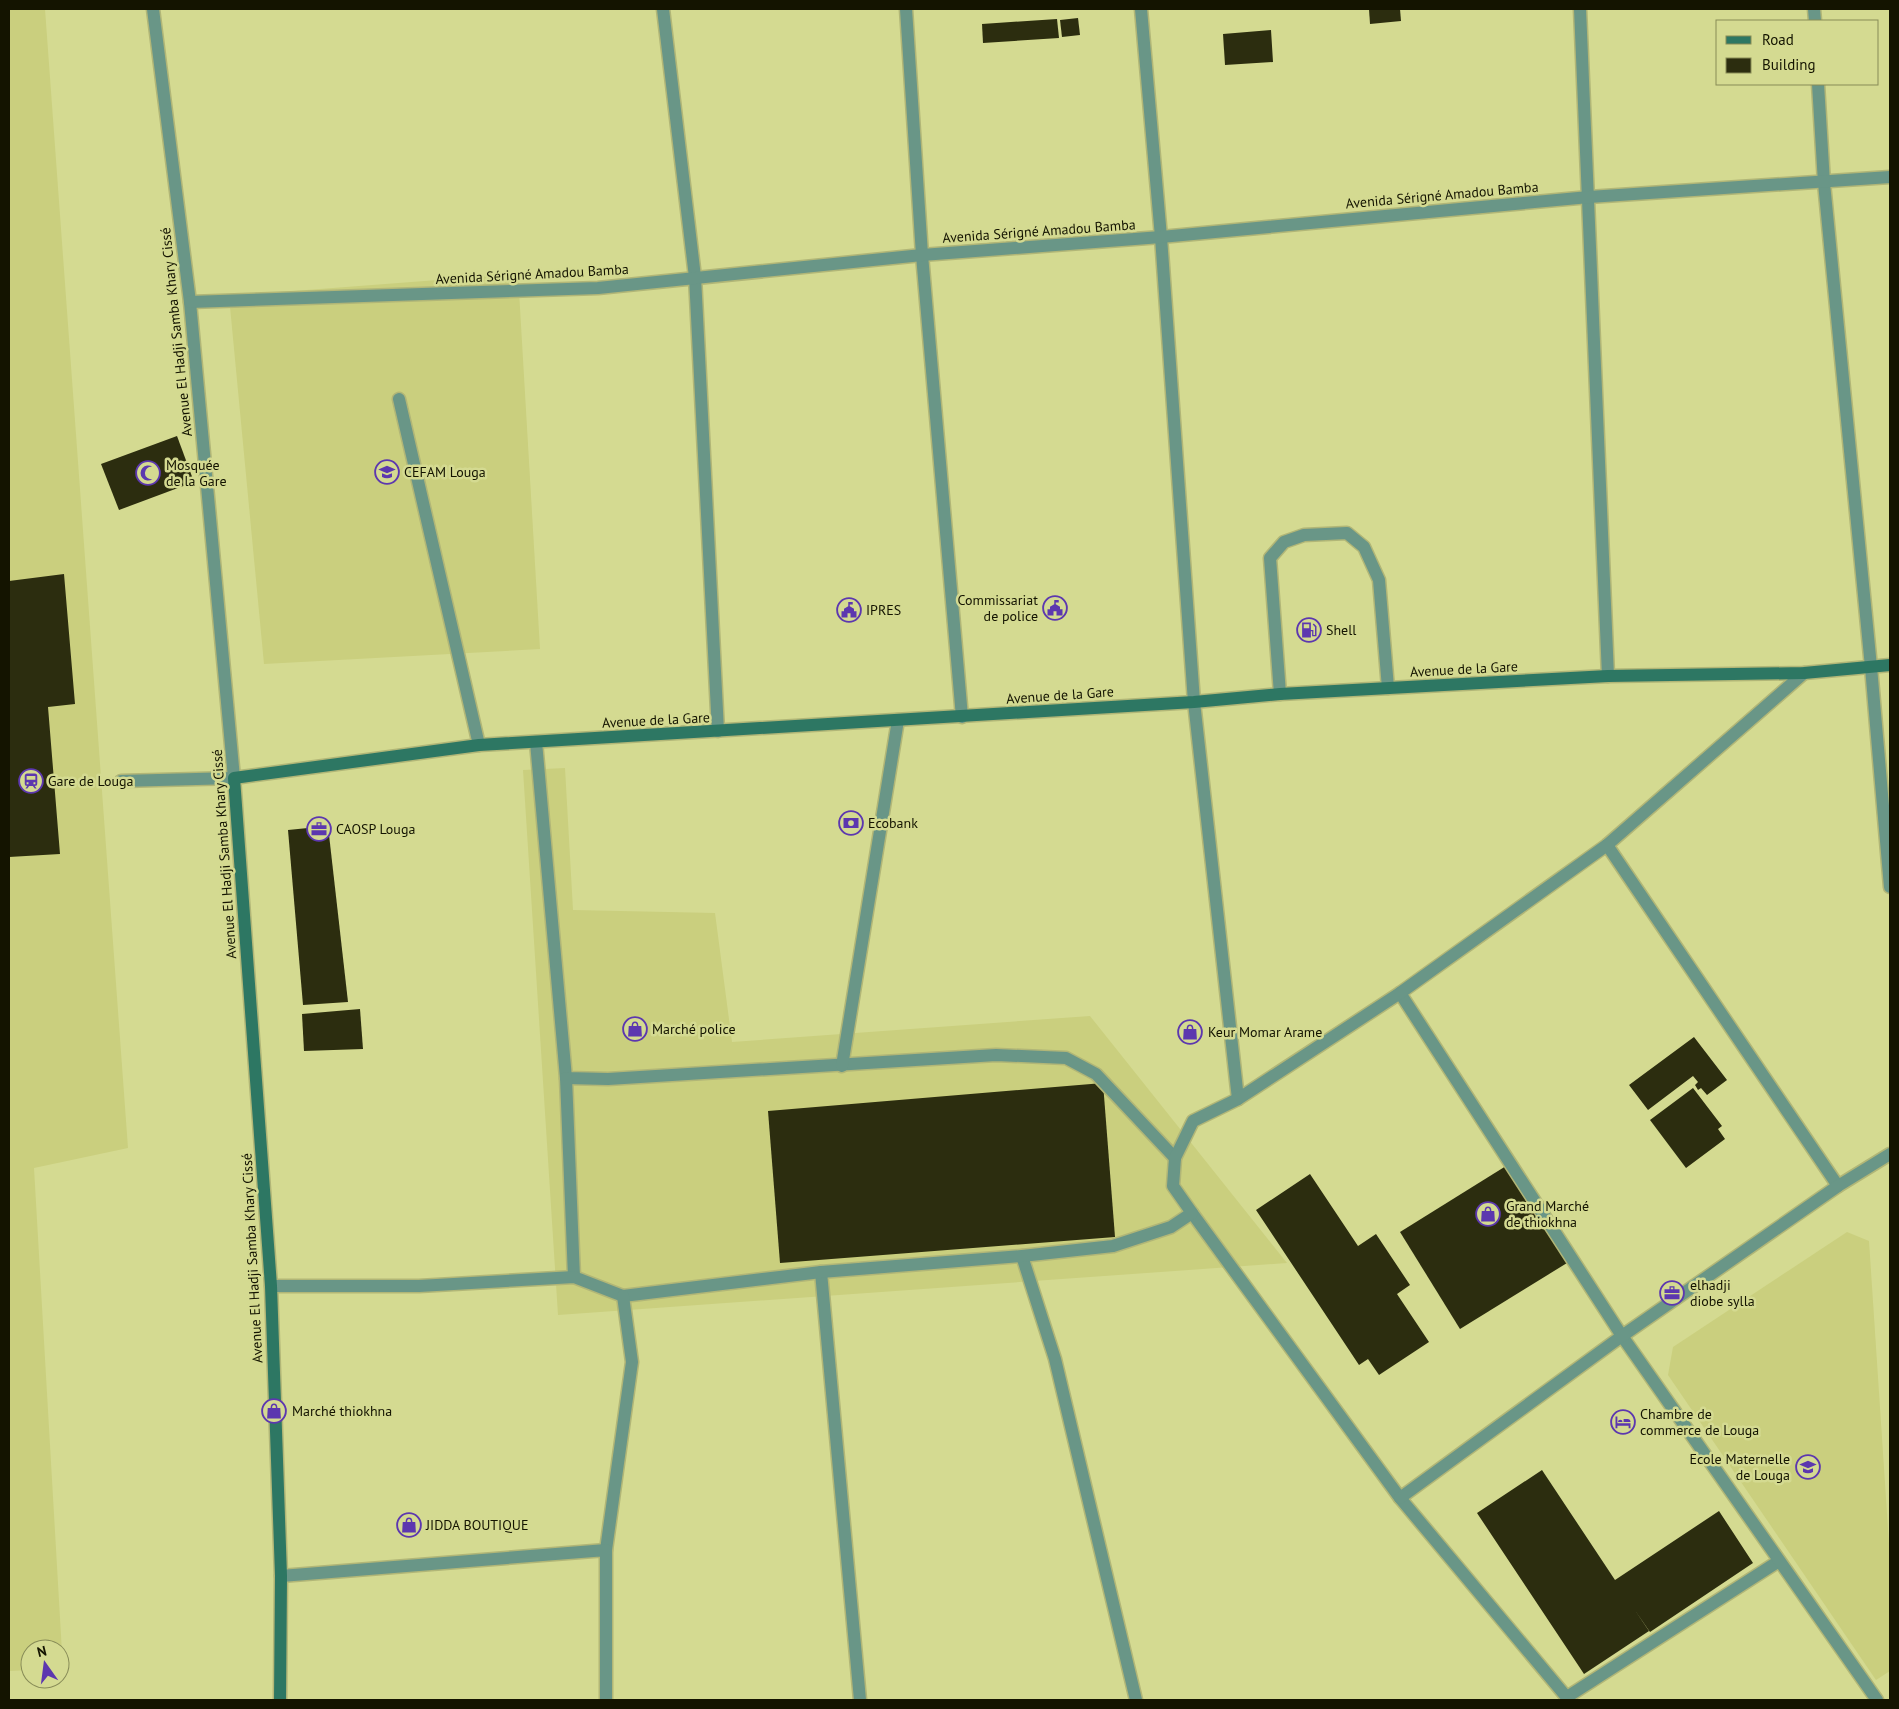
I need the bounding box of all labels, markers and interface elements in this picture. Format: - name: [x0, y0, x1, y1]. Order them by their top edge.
- legend: [1716, 20, 1879, 85]
- text: Road: [1762, 30, 1794, 49]
- text: Building: [1762, 55, 1816, 74]
- street label: Avenida Sérigné Amadou Bamba: [1345, 178, 1539, 212]
- street label: Avenida Sérigné Amadou Bamba: [942, 215, 1136, 247]
- street label: Avenue El Hadji Samba Khary Cissé: [156, 227, 196, 437]
- street label: Avenida Sérigné Amadou Bamba: [435, 260, 629, 288]
- place label: Mosquée de la Gare: [166, 456, 227, 490]
- school or university icon: CEFAM Louga: [374, 459, 400, 485]
- mosque icon: Mosquée de la Gare: [135, 460, 161, 486]
- place label: CEFAM Louga: [404, 463, 486, 481]
- place label: Commissariat de police: [958, 591, 1038, 625]
- public building icon: Commissariat de police: [1042, 595, 1068, 621]
- public building icon: IPRES: [836, 597, 862, 623]
- place label: IPRES: [866, 601, 901, 619]
- fuel station icon: Shell: [1296, 617, 1322, 643]
- place label: Shell: [1326, 621, 1356, 639]
- street label: Avenue de la Gare: [1410, 657, 1518, 681]
- street label: Avenue de la Gare: [1006, 682, 1114, 708]
- street label: Avenue de la Gare: [602, 708, 710, 732]
- street label: Avenue El Hadji Samba Khary Cissé: [208, 749, 240, 959]
- station icon: Gare de Louga: [18, 768, 44, 794]
- place label: Gare de Louga: [48, 772, 133, 790]
- bank icon: Ecobank: [838, 810, 864, 836]
- place label: Ecobank: [868, 814, 918, 832]
- office icon: CAOSP Louga: [306, 816, 332, 842]
- place label: CAOSP Louga: [336, 820, 415, 838]
- shop icon: Marché police: [622, 1016, 648, 1042]
- shop icon: Keur Momar Arame: [1177, 1019, 1203, 1045]
- place label: Marché police: [652, 1020, 736, 1038]
- place label: Keur Momar Arame: [1208, 1023, 1322, 1041]
- street label: Avenue El Hadji Samba Khary Cissé: [238, 1153, 266, 1363]
- place label: Grand Marché de thiokhna: [1506, 1197, 1589, 1231]
- shop icon: Grand Marché de thiokhna: [1475, 1201, 1501, 1227]
- place label: elhadji diobe sylla: [1690, 1276, 1755, 1310]
- office icon: elhadji diobe sylla: [1659, 1280, 1685, 1306]
- shop icon: Marché thiokhna: [261, 1398, 287, 1424]
- place label: Marché thiokhna: [292, 1402, 392, 1420]
- place label: Chambre de commerce de Louga: [1640, 1405, 1759, 1439]
- hotel icon: Chambre de commerce de Louga: [1610, 1409, 1636, 1435]
- place label: Ecole Maternelle de Louga: [1690, 1450, 1790, 1484]
- school or university icon: Ecole Maternelle de Louga: [1795, 1454, 1821, 1480]
- shop icon: JIDDA BOUTIQUE: [396, 1512, 422, 1538]
- place label: JIDDA BOUTIQUE: [425, 1516, 528, 1534]
- north arrow: [20, 1639, 70, 1689]
- text: N: [35, 1642, 48, 1661]

